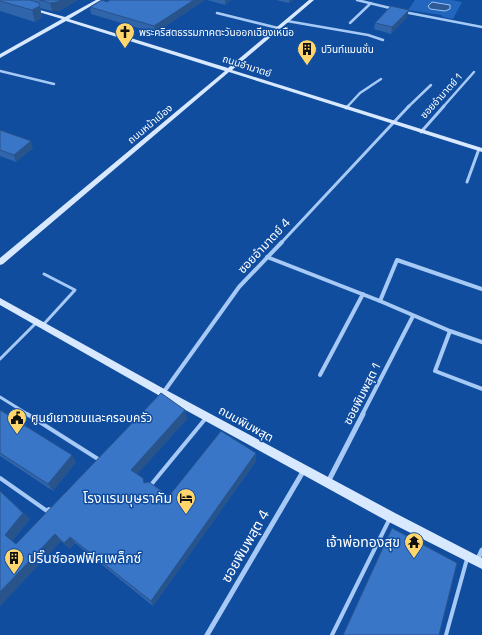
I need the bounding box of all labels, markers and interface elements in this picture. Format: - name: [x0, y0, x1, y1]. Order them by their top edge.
- church icon: พระคริสตธรรมภาคตะวันออกเฉียงเหนือ: [114, 21, 136, 49]
- place label: พระคริสตธรรมภาคตะวันออกเฉียงเหนือ: [139, 26, 294, 39]
- building icon: ปวินท์แมนชั่น: [296, 38, 318, 66]
- place label: ปวินท์แมนชั่น: [321, 42, 374, 56]
- street label: ถนนอำมาตย์: [221, 52, 273, 80]
- street label: ซอยอำมาตย์ 1: [417, 71, 465, 121]
- street label: ถนนหน้าเมือง: [125, 101, 175, 147]
- street label: ซอยอำมาตย์ 4: [234, 215, 294, 277]
- street label: ซอยพิมพสุต 1: [340, 360, 384, 428]
- street label: ถนนพิมพสุต: [216, 402, 276, 446]
- public building icon: ศูนย์เยาวชนและครอบครัว: [6, 407, 28, 435]
- place label: ศูนย์เยาวชนและครอบครัว: [31, 410, 152, 426]
- hotel icon: โรงแรมบุษราคัม: [175, 487, 197, 515]
- place label: โรงแรมบุษราคัม: [83, 489, 172, 507]
- street label: ซอยพิมพสุต 4: [217, 506, 273, 586]
- temple icon: เจ้าพ่อทองสุข: [403, 531, 425, 559]
- place label: เจ้าพ่อทองสุข: [326, 533, 400, 551]
- building icon: ปริ๊นซ์ออฟฟิศเพล็กซ์: [3, 547, 25, 575]
- place label: ปริ๊นซ์ออฟฟิศเพล็กซ์: [28, 549, 142, 567]

